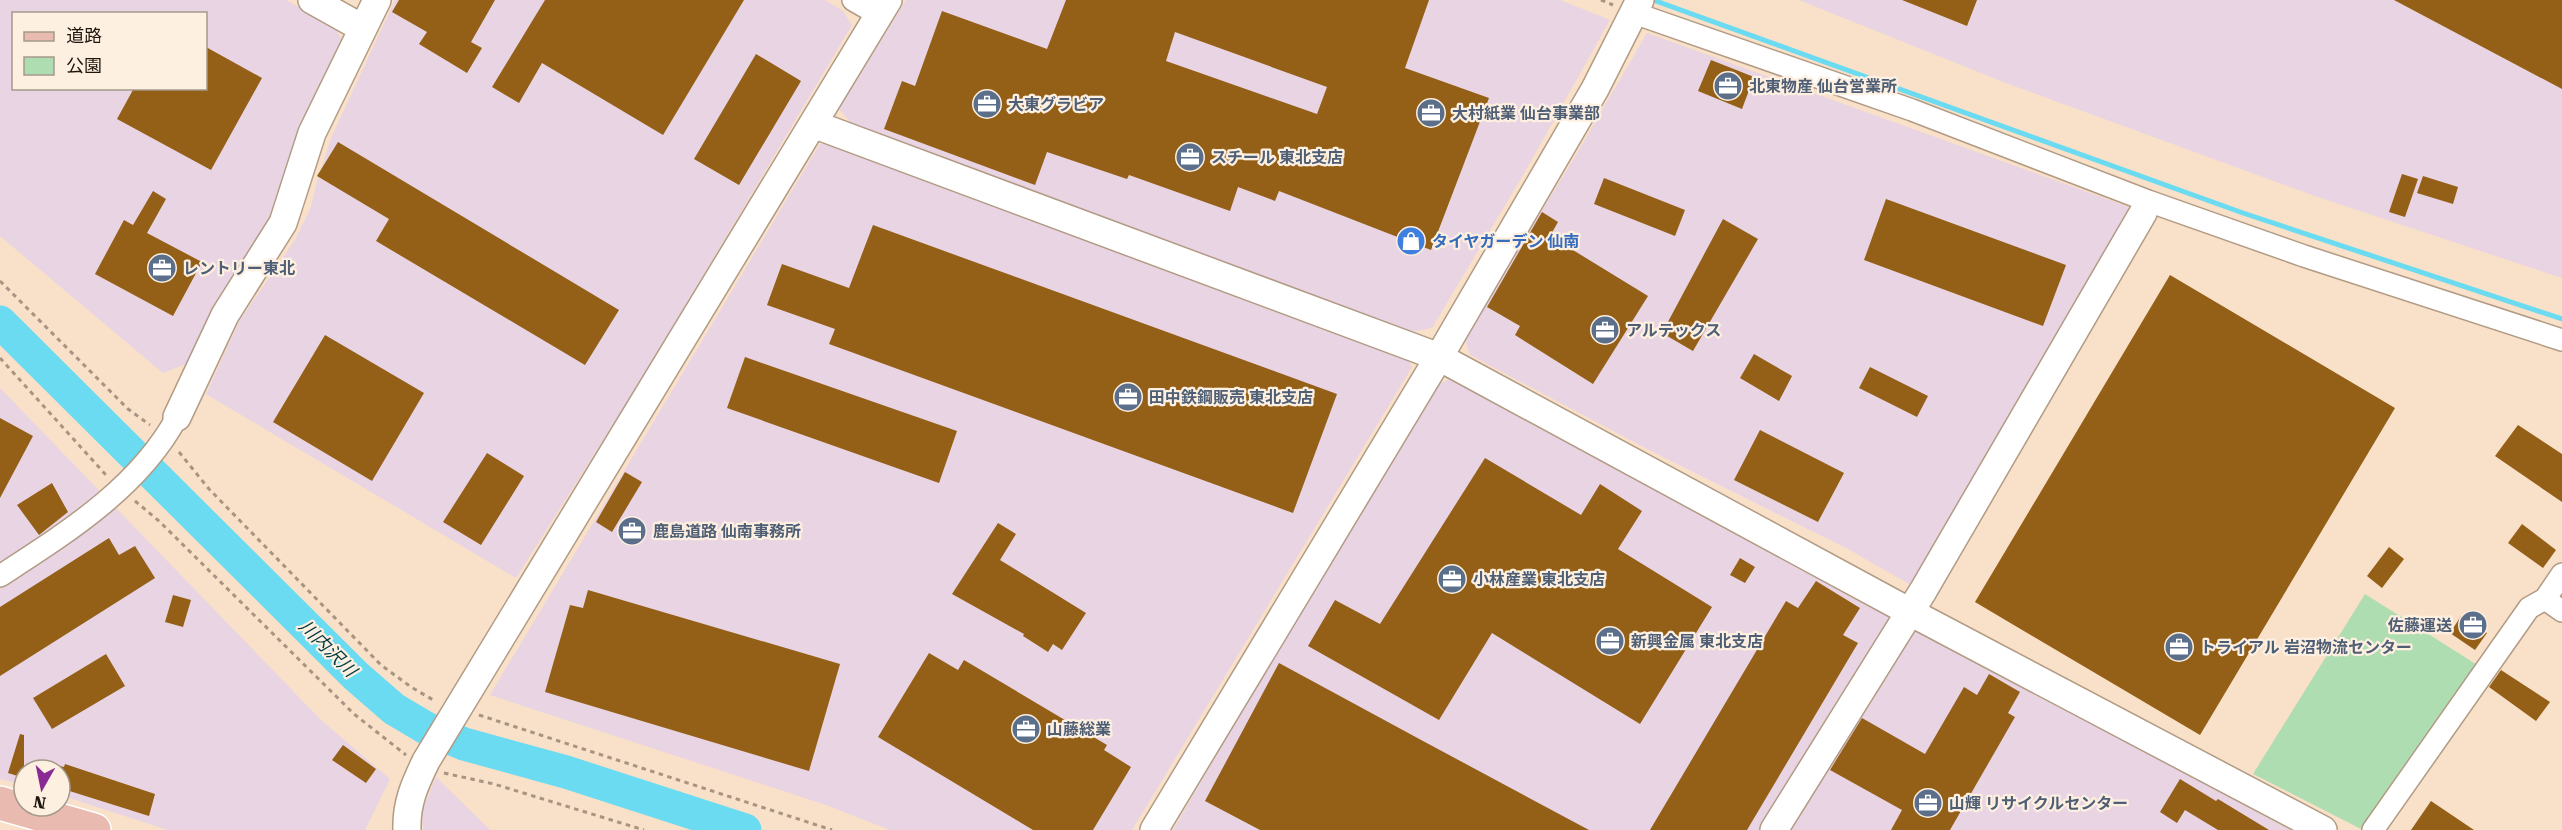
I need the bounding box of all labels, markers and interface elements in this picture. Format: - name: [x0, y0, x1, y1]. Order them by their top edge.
- legend: [12, 12, 207, 90]
- text: 道路: [66, 25, 102, 46]
- text: 公園: [66, 55, 102, 76]
- office icon: 北東物産 仙台営業所: [1712, 70, 1744, 102]
- place label: 北東物産 仙台営業所: [1749, 77, 1897, 96]
- office icon: 大東グラビア: [971, 88, 1003, 120]
- place label: 大東グラビア: [1008, 95, 1104, 114]
- office icon: 大村紙業 仙台事業部: [1415, 97, 1447, 129]
- place label: 大村紙業 仙台事業部: [1452, 104, 1600, 123]
- office icon: スチール 東北支店: [1174, 141, 1206, 173]
- place label: スチール 東北支店: [1211, 148, 1343, 167]
- shop icon: タイヤガーデン 仙南: [1395, 225, 1427, 257]
- place label: タイヤガーデン 仙南: [1432, 232, 1580, 251]
- office icon: レントリー東北: [146, 252, 178, 284]
- place label: レントリー東北: [183, 259, 295, 278]
- office icon: アルテックス: [1589, 314, 1621, 346]
- place label: アルテックス: [1626, 321, 1721, 340]
- office icon: 田中鉄鋼販売 東北支店: [1112, 381, 1144, 413]
- place label: 田中鉄鋼販売 東北支店: [1149, 388, 1313, 407]
- office icon: 鹿島道路 仙南事務所: [616, 515, 648, 547]
- place label: 鹿島道路 仙南事務所: [653, 522, 801, 541]
- office icon: 小林産業 東北支店: [1436, 563, 1468, 595]
- place label: 小林産業 東北支店: [1473, 570, 1605, 589]
- office icon: 佐藤運送: [2457, 609, 2489, 641]
- water label: 川内沢川: [295, 615, 362, 682]
- place label: 佐藤運送: [2387, 616, 2452, 635]
- office icon: 新興金属 東北支店: [1594, 625, 1626, 657]
- office icon: トライアル 岩沼物流センター: [2163, 631, 2195, 663]
- place label: 新興金属 東北支店: [1631, 632, 1763, 651]
- place label: トライアル 岩沼物流センター: [2200, 638, 2412, 657]
- office icon: 山藤総業: [1010, 713, 1042, 745]
- place label: 山藤総業: [1047, 720, 1111, 739]
- north arrow: [12, 758, 72, 818]
- office icon: 山輝 リサイクルセンター: [1912, 787, 1944, 819]
- text: N: [32, 792, 47, 813]
- place label: 山輝 リサイクルセンター: [1949, 794, 2128, 813]

